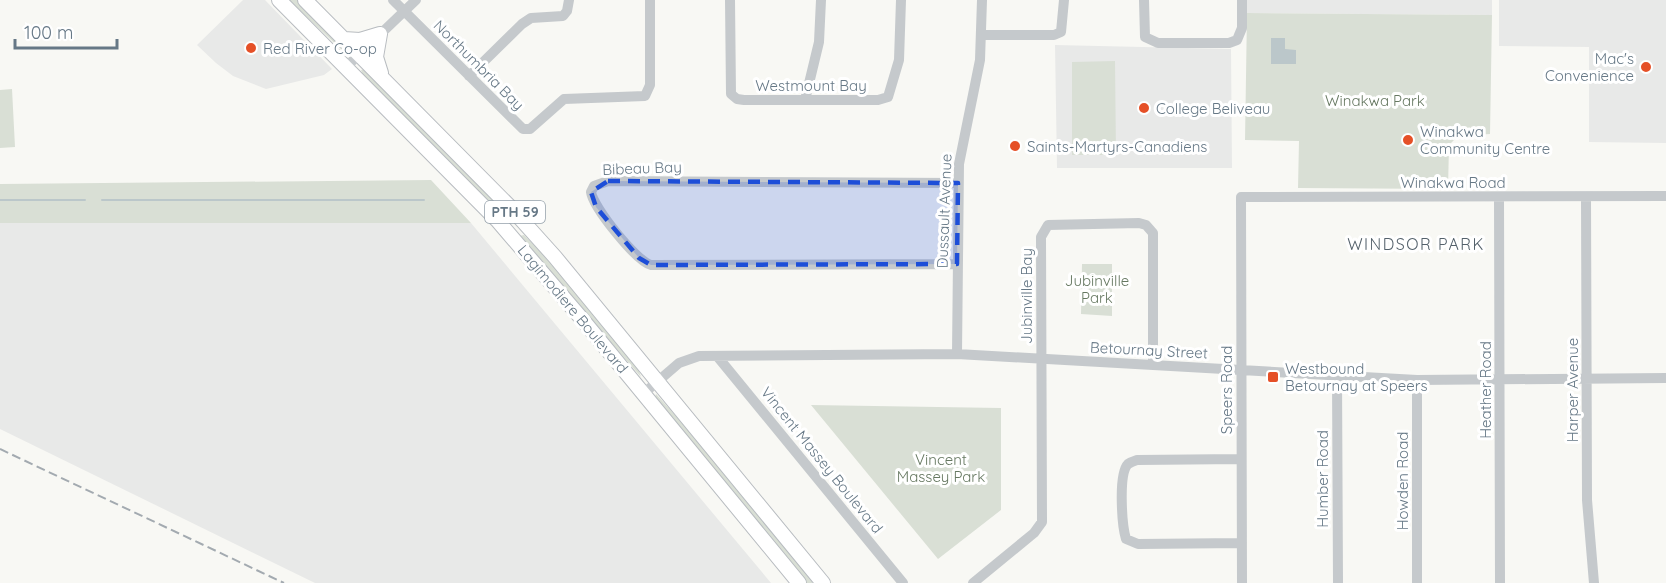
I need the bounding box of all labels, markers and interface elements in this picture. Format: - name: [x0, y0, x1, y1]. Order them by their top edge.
- scale bar: [15, 12, 117, 50]
- street label: Northumbria Bay: [430, 16, 528, 114]
- text: 100 m: [24, 21, 73, 44]
- place label: Red River Co-op: [263, 39, 377, 58]
- marker: Red River Co-op: [244, 41, 258, 55]
- place label: Mac's Convenience: [1545, 49, 1634, 85]
- marker: Mac's Convenience: [1639, 60, 1653, 74]
- street label: Westmount Bay: [755, 76, 867, 95]
- park label: Winakwa Park: [1325, 91, 1425, 110]
- place label: College Beliveau: [1156, 99, 1270, 118]
- marker: College Beliveau: [1137, 101, 1151, 115]
- place label: Winakwa Community Centre: [1420, 122, 1550, 158]
- marker: Winakwa Community Centre: [1401, 133, 1415, 147]
- place label: Saints-Martyrs-Canadiens: [1027, 137, 1207, 156]
- marker: Saints-Martyrs-Canadiens: [1008, 139, 1022, 153]
- street label: Dussault Avenue: [933, 153, 955, 269]
- street label: Bibeau Bay: [602, 157, 682, 179]
- street label: Winakwa Road: [1400, 173, 1506, 192]
- road number: PTH 59: [485, 201, 545, 223]
- district label: WINDSOR PARK: [1347, 234, 1485, 254]
- street label: Lagimodiere Boulevard: [514, 241, 632, 377]
- street label: Jubinville Bay: [1017, 248, 1036, 344]
- park label: Jubinville Park: [1065, 271, 1129, 307]
- street label: Betournay Street: [1090, 337, 1208, 363]
- street label: Harper Avenue: [1563, 338, 1582, 442]
- street label: Heather Road: [1476, 341, 1495, 439]
- street label: Speers Road: [1217, 346, 1236, 434]
- place label: Westbound Betournay at Speers: [1285, 359, 1428, 395]
- marker: Westbound Betournay at Speers: [1266, 370, 1280, 384]
- street label: Vincent Massey Boulevard: [757, 383, 887, 537]
- street label: Humber Road: [1313, 430, 1332, 528]
- street label: Howden Road: [1393, 432, 1412, 530]
- park label: Vincent Massey Park: [897, 450, 985, 486]

